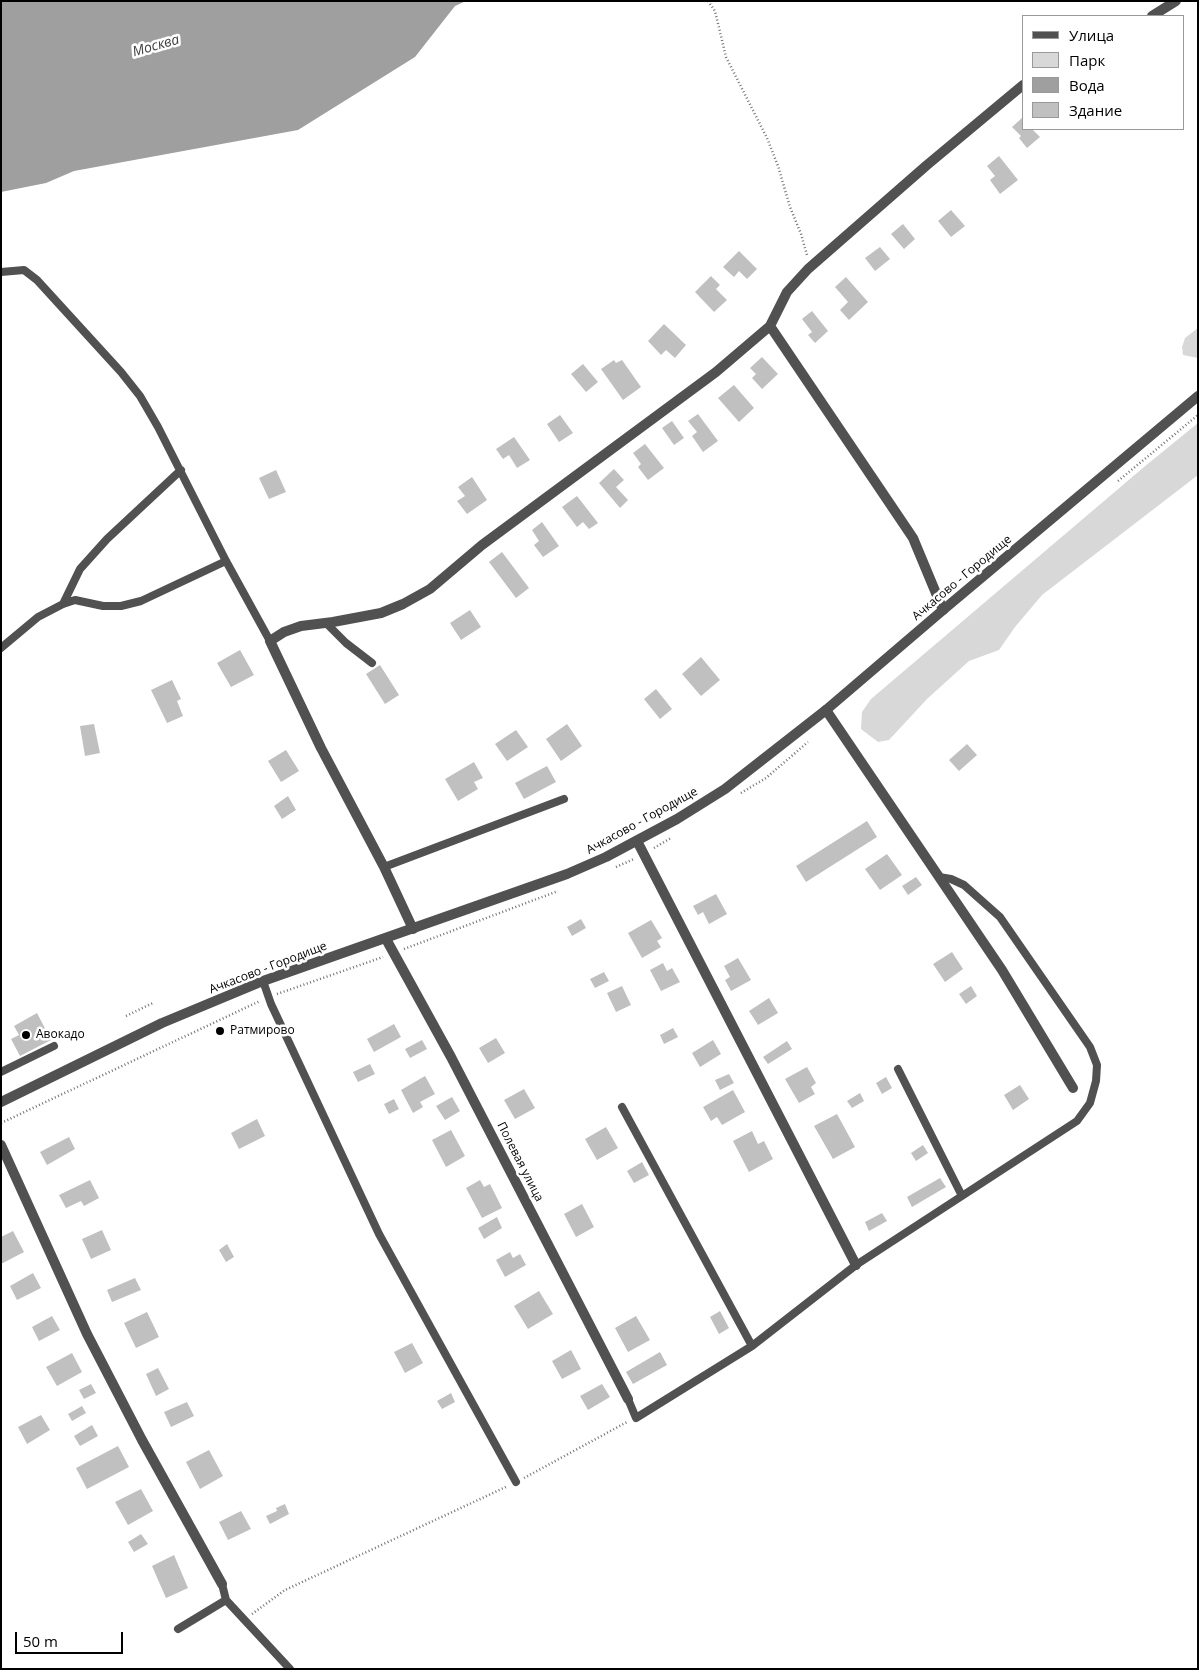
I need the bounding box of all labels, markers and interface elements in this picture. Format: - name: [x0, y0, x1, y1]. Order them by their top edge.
- legend: [1022, 15, 1184, 130]
- text: Улица: [1069, 25, 1114, 45]
- water label: Москва: [131, 31, 181, 61]
- text: Парк: [1069, 50, 1105, 70]
- text: Вода: [1069, 75, 1105, 95]
- text: Здание: [1069, 100, 1122, 120]
- street label: Ачкасово - Городище: [910, 532, 1014, 624]
- street label: Ачкасово - Городище: [584, 784, 700, 858]
- street label: Ачкасово - Городище: [207, 939, 329, 997]
- place label: Ратмирово: [230, 1024, 295, 1038]
- marker: Ратмирово: [214, 1025, 226, 1037]
- place label: Авокадо: [36, 1028, 85, 1042]
- marker: Авокадо: [20, 1029, 32, 1041]
- street label: Полевая улица: [494, 1120, 546, 1204]
- scale bar: [18, 1622, 125, 1654]
- text: 50 m: [23, 1631, 58, 1651]

